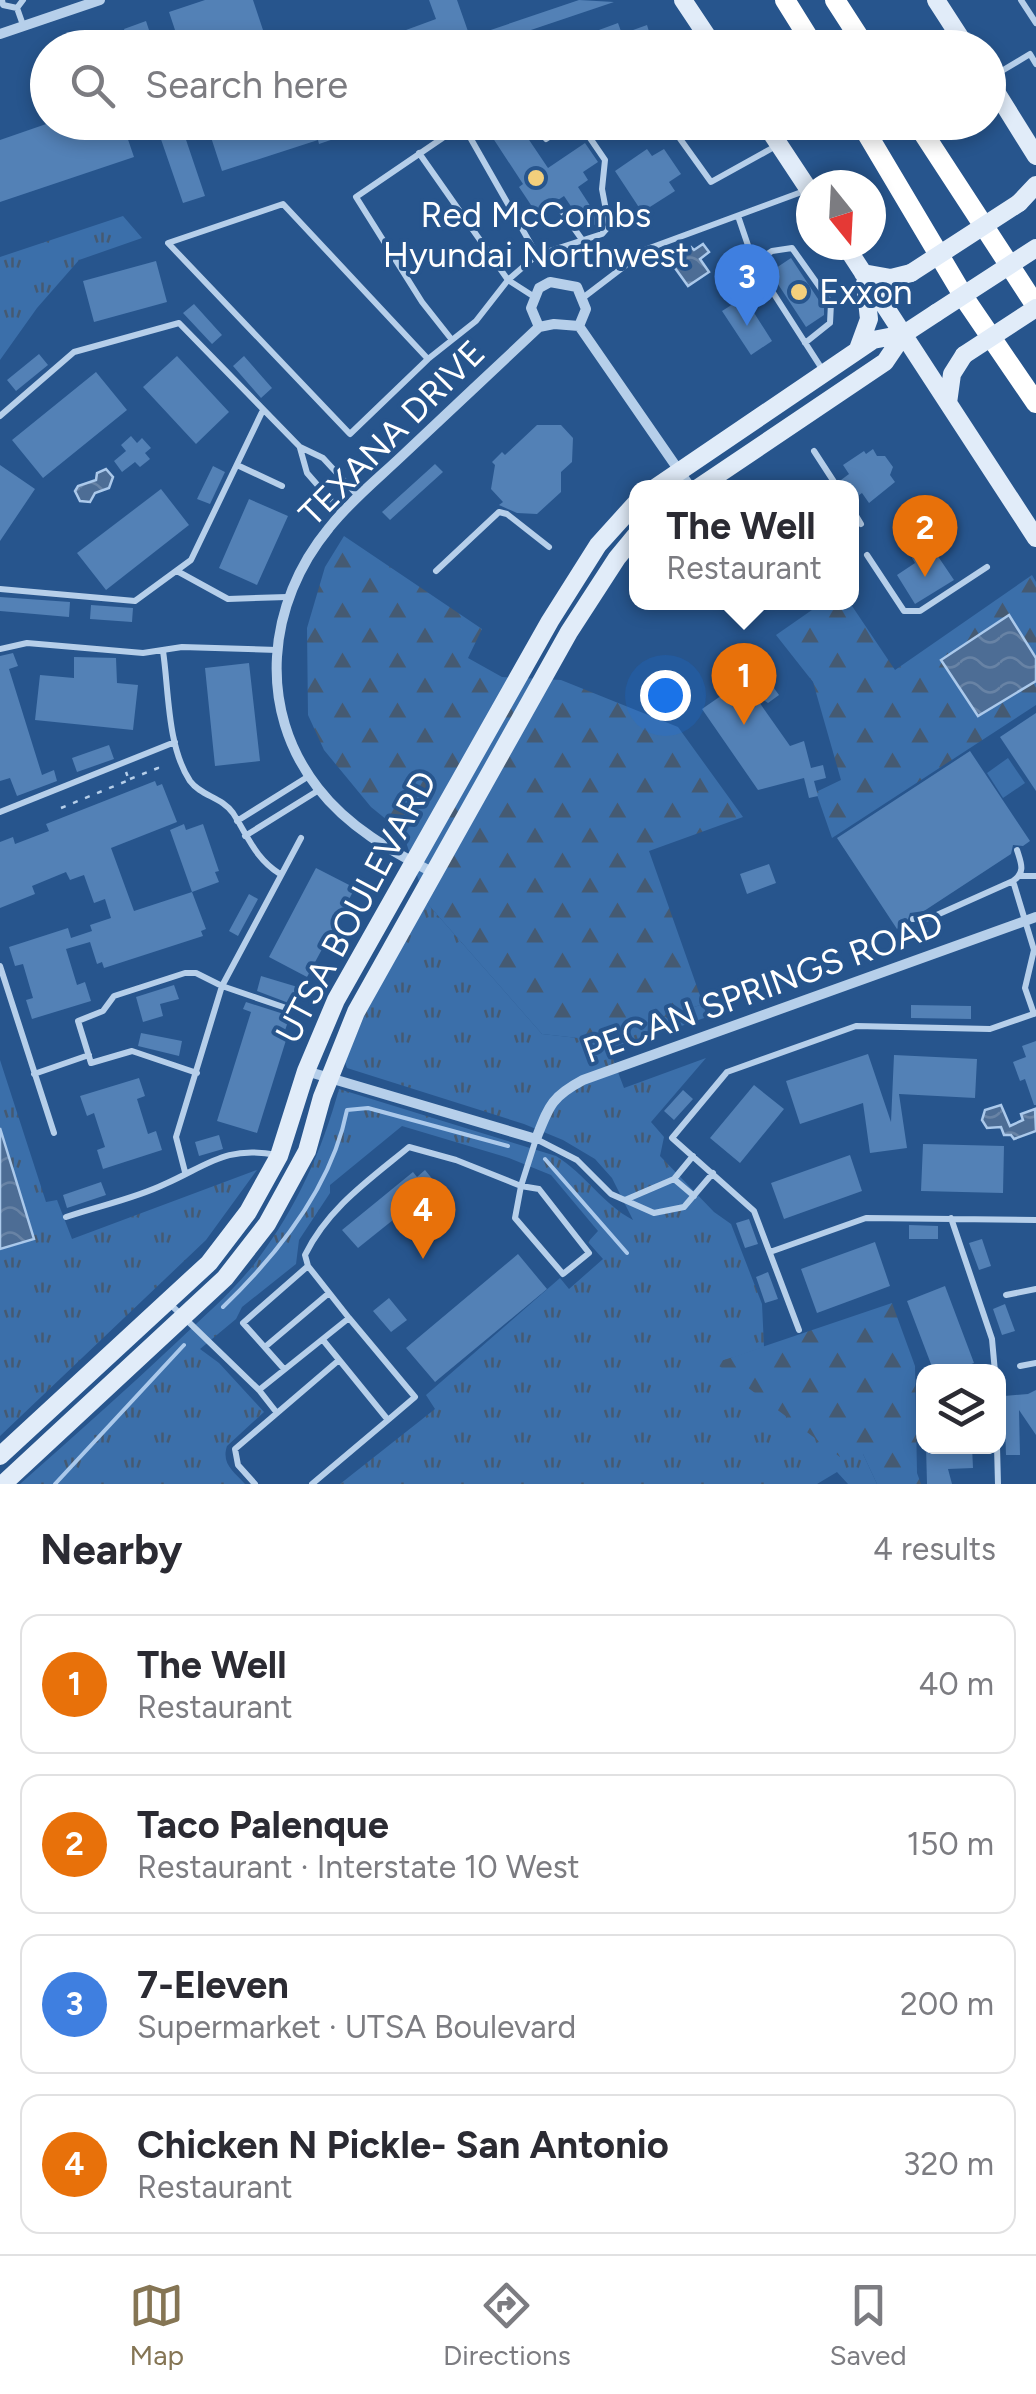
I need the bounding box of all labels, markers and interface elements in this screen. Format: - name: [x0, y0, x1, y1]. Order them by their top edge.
- search box: [30, 30, 1006, 140]
- icon: search: [65, 58, 120, 113]
- text: Search here: [145, 62, 348, 108]
- marker: Red McCombs Hyundai Northwest: [525, 167, 547, 189]
- north arrow: [796, 170, 886, 260]
- place label: Red McCombs Hyundai Northwest: [383, 194, 689, 276]
- pin: 3: [714, 244, 780, 326]
- place label: Exxon: [819, 271, 913, 313]
- marker: Exxon: [788, 281, 810, 303]
- street label: TEXANA DRIVE: [290, 331, 494, 535]
- popup: [629, 480, 859, 610]
- pin: 2: [892, 494, 958, 577]
- text: The Well: [666, 503, 816, 549]
- text: Restaurant: [666, 549, 822, 587]
- pin: 1: [712, 642, 776, 725]
- your location: [640, 670, 691, 721]
- street label: UTSA BOULEVARD: [267, 764, 445, 1050]
- street label: PECAN SPRINGS ROAD: [578, 902, 948, 1072]
- pin: 4: [390, 1176, 456, 1259]
- map controls: [916, 1364, 1006, 1454]
- button: layers: [916, 1364, 1006, 1454]
- text: Nearby: [40, 1524, 182, 1575]
- text: 4 results: [873, 1530, 996, 1568]
- text: The Well: [137, 1642, 287, 1688]
- text: 1: [68, 1665, 81, 1703]
- text: 40 m: [918, 1665, 994, 1703]
- text: Restaurant: [137, 1688, 293, 1726]
- text: Taco Palenque: [137, 1802, 389, 1848]
- text: 2: [65, 1825, 84, 1863]
- text: 150 m: [907, 1825, 994, 1863]
- text: Restaurant · Interstate 10 West: [137, 1848, 580, 1886]
- text: 7-Eleven: [137, 1962, 289, 2008]
- text: 3: [66, 1985, 83, 2023]
- text: 200 m: [900, 1985, 994, 2023]
- text: Supermarket · UTSA Boulevard: [137, 2008, 576, 2046]
- text: Chicken N Pickle- San Antonio: [137, 2122, 669, 2168]
- text: 4: [64, 2145, 85, 2183]
- text: 320 m: [903, 2145, 994, 2183]
- text: Restaurant: [137, 2168, 293, 2206]
- tab: Map: [129, 2278, 184, 2372]
- tab: Directions: [443, 2278, 571, 2372]
- tab: Saved: [829, 2278, 907, 2372]

